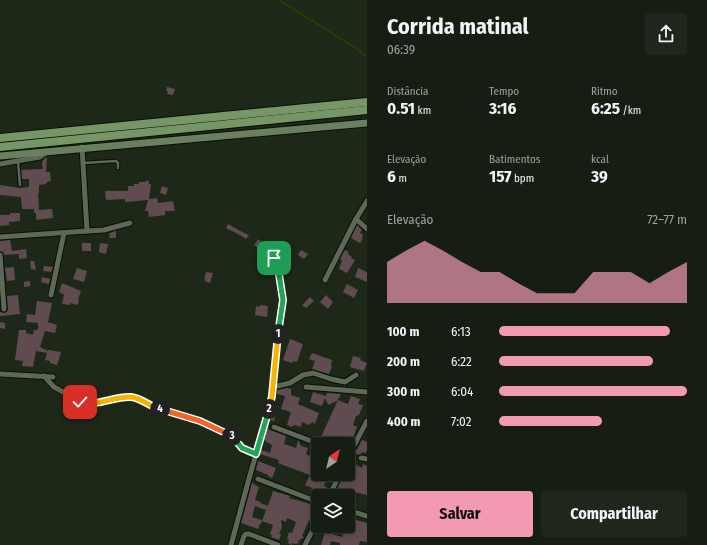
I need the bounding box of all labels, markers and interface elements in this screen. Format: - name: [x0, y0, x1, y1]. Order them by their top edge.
- text: Corrida matinal: [387, 13, 529, 40]
- button: share: [645, 13, 687, 55]
- text: 06:39: [387, 42, 415, 57]
- text: Distância: [387, 85, 428, 98]
- text: Tempo: [489, 85, 519, 98]
- text: Ritmo: [591, 85, 618, 98]
- text: 0.51: [387, 98, 415, 119]
- text: 3:16: [489, 98, 516, 119]
- text: 6:25: [591, 98, 620, 119]
- text: km: [415, 104, 431, 117]
- text: /km: [620, 104, 641, 117]
- text: Elevação: [387, 153, 426, 166]
- text: Batimentos: [489, 153, 540, 166]
- text: kcal: [591, 153, 609, 166]
- text: 6: [387, 166, 396, 187]
- text: 157: [489, 166, 511, 187]
- text: 39: [591, 166, 608, 187]
- text: m: [396, 172, 407, 185]
- text: bpm: [511, 172, 534, 185]
- text: Elevação: [387, 212, 433, 227]
- text: 72–77 m: [647, 212, 687, 227]
- pin: [257, 241, 291, 275]
- icon: arrive: [263, 247, 285, 269]
- pin: 1: [268, 324, 288, 344]
- text: 100 m: [387, 324, 419, 339]
- text: 6:13: [451, 324, 471, 339]
- text: 1: [276, 327, 280, 340]
- text: 200 m: [387, 354, 420, 369]
- text: 6:22: [451, 354, 472, 369]
- text: 300 m: [387, 384, 420, 399]
- text: 6:04: [451, 384, 473, 399]
- pin: [63, 385, 97, 419]
- icon: check: [69, 391, 91, 413]
- pin: 4: [150, 399, 170, 419]
- pin: 2: [259, 399, 279, 419]
- text: 4: [157, 402, 163, 415]
- text: 2: [266, 402, 272, 415]
- text: 400 m: [387, 414, 421, 429]
- text: 7:02: [451, 414, 471, 429]
- pin: 3: [222, 426, 242, 446]
- text: 3: [229, 429, 235, 442]
- north arrow: [311, 437, 355, 481]
- map controls: [311, 437, 355, 533]
- button: layers: [311, 489, 355, 533]
- button: Salvar: [387, 491, 533, 537]
- button: Compartilhar: [541, 491, 687, 537]

